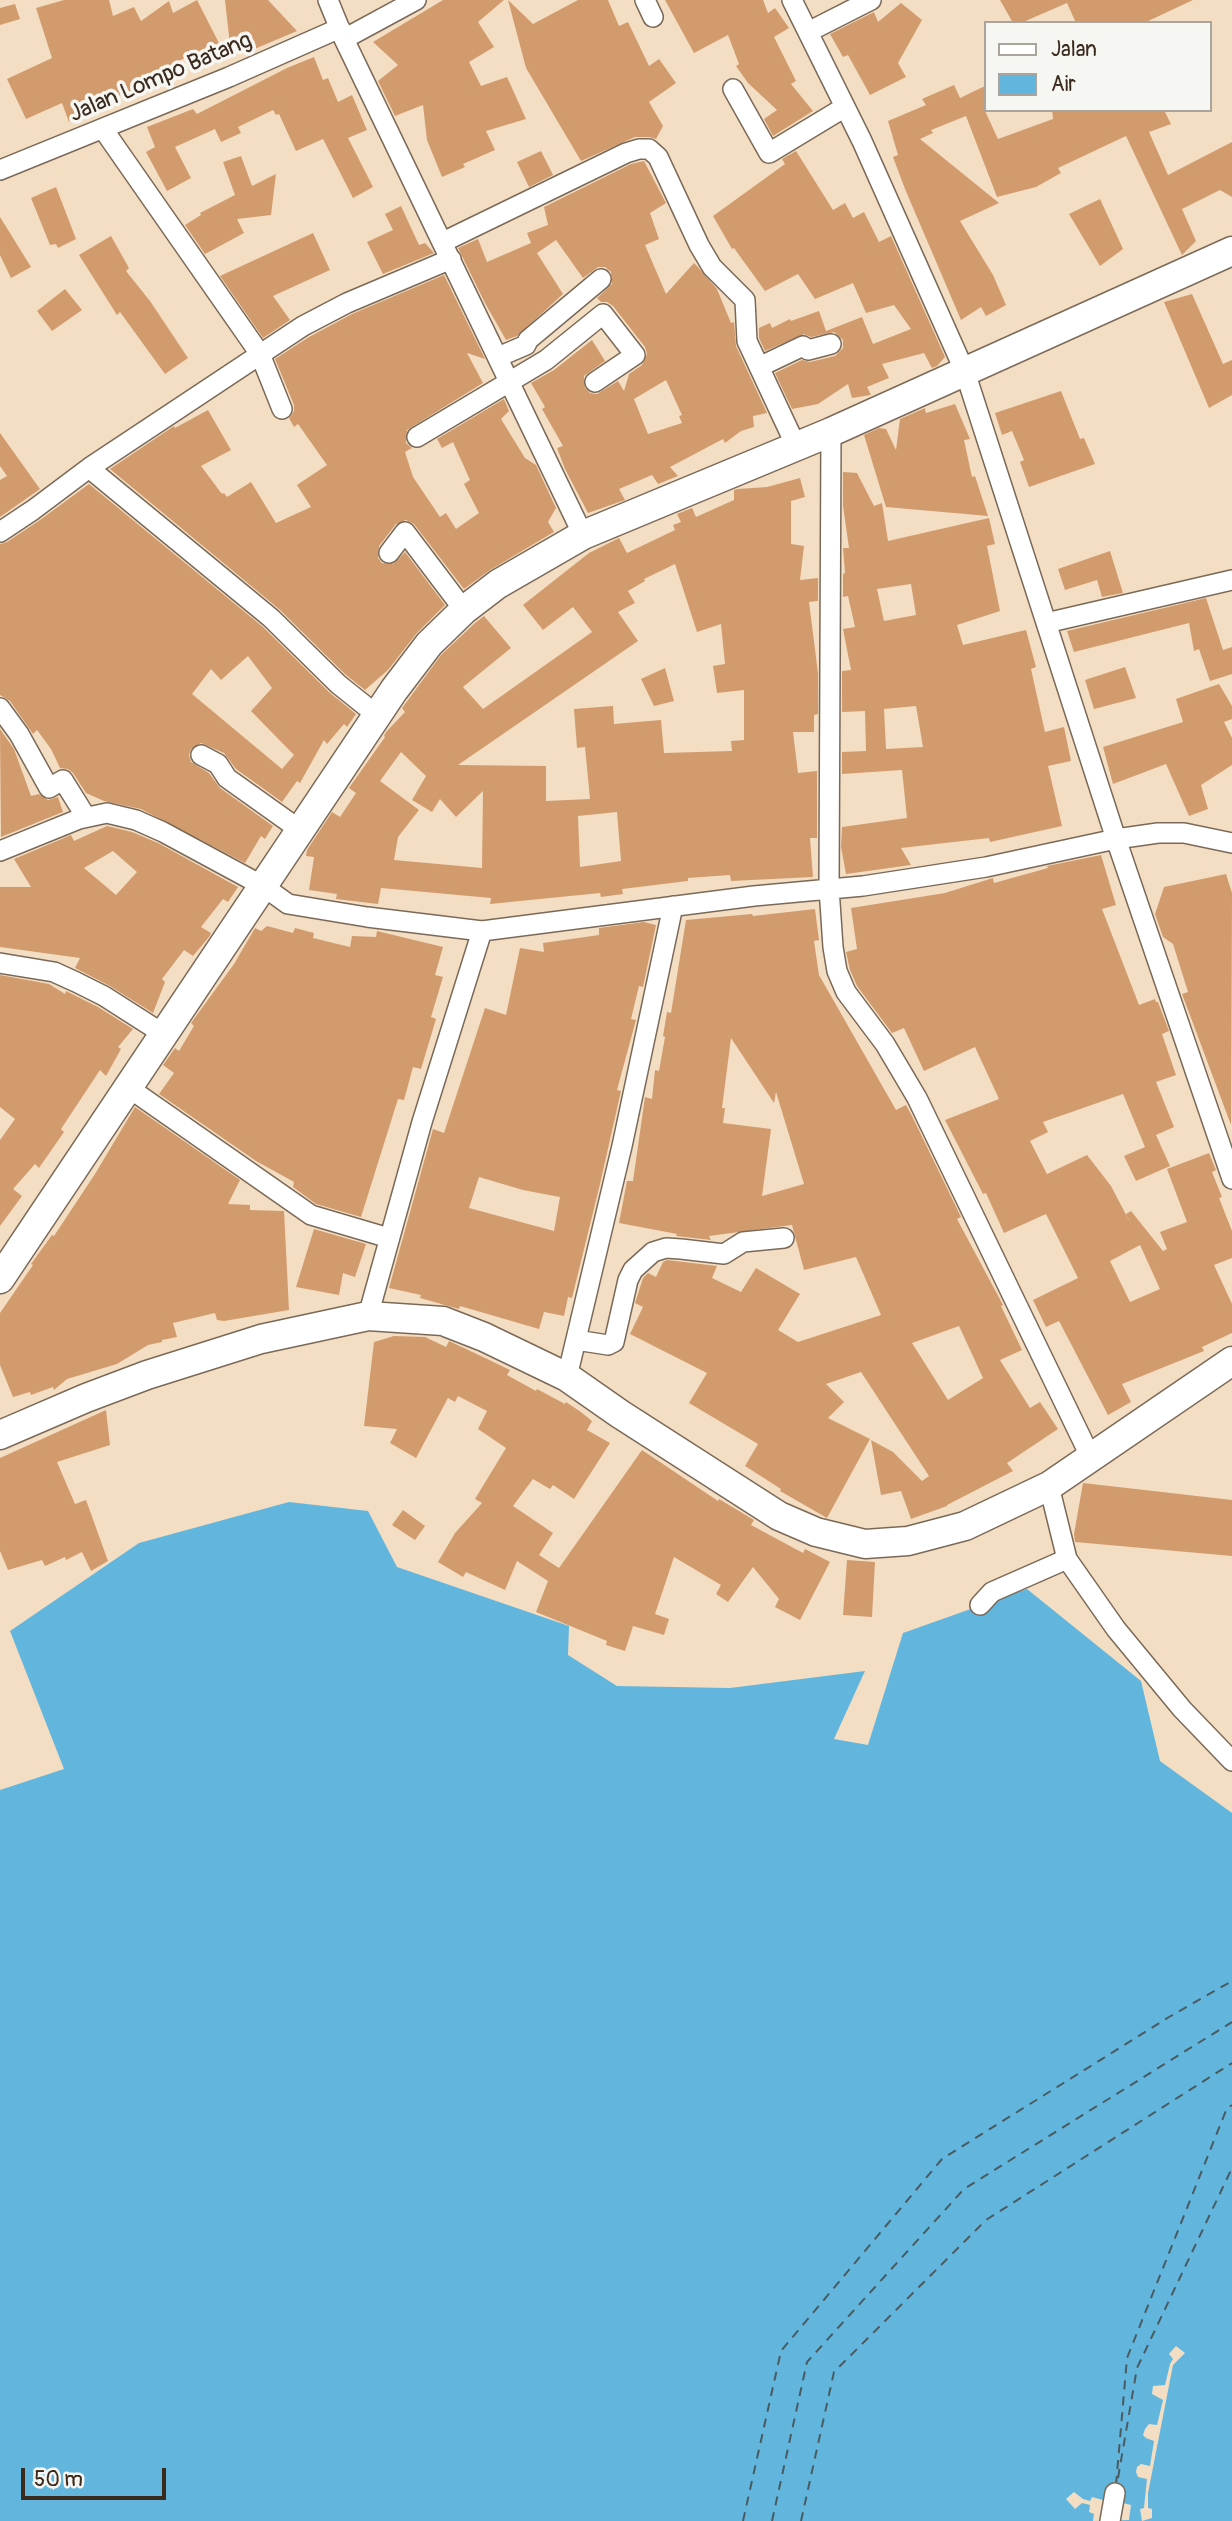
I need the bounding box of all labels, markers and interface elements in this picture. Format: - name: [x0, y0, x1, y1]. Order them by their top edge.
- legend: [984, 21, 1211, 112]
- street label: Jalan Lompo Batang: [66, 27, 256, 129]
- text: Jalan: [1051, 36, 1097, 63]
- text: Air: [1051, 71, 1076, 98]
- scale bar: [24, 2454, 170, 2498]
- text: 50 m: [34, 2466, 83, 2493]

